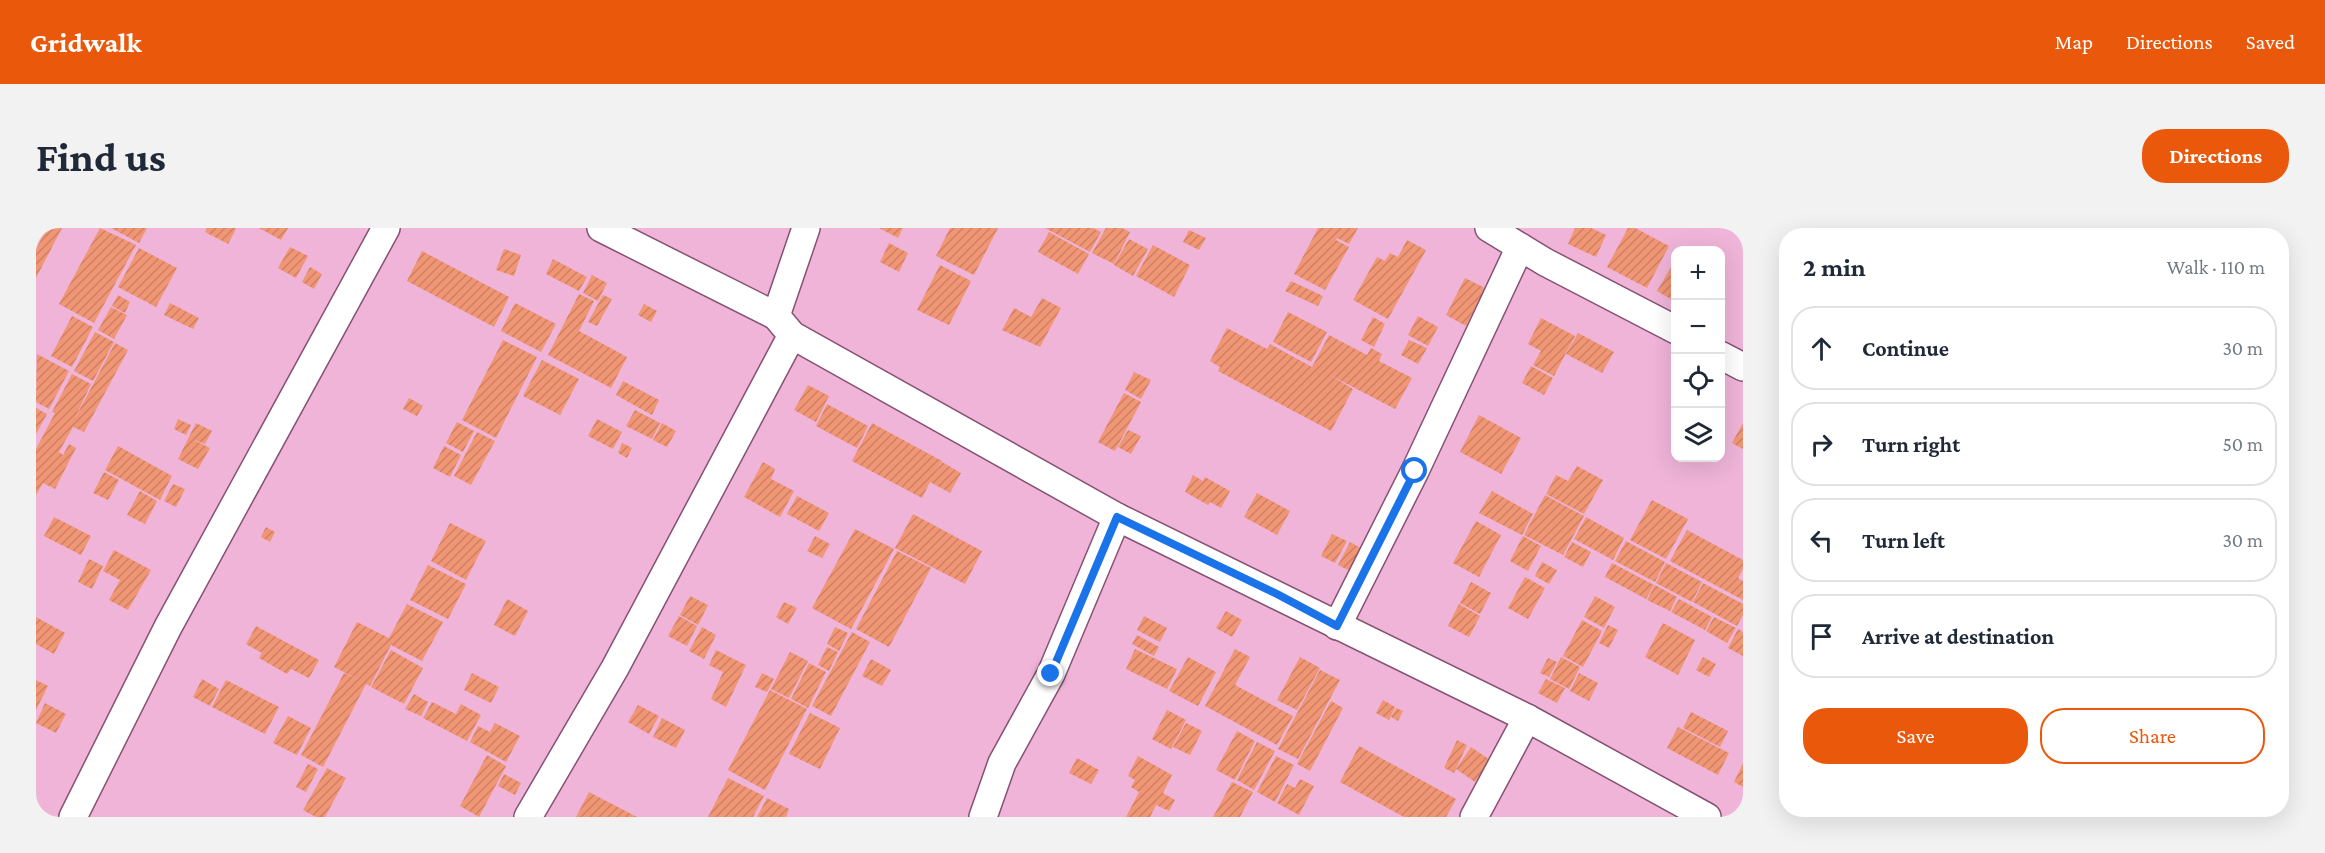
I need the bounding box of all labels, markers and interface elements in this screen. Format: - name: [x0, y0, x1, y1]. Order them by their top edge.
- text: Gridwalk: [30, 27, 142, 58]
- text: Map: [2055, 30, 2093, 54]
- text: Directions: [2126, 30, 2213, 54]
- text: Saved: [2246, 30, 2295, 54]
- button: Directions: [2142, 129, 2289, 183]
- text: Find us: [36, 133, 166, 180]
- map controls: [1671, 246, 1725, 462]
- button: +: [1671, 246, 1725, 300]
- text: 2 min: [1803, 253, 1866, 282]
- text: Walk · 110 m: [2167, 256, 2265, 278]
- button: −: [1671, 300, 1725, 354]
- icon: ahead: [1805, 332, 1838, 365]
- text: Continue: [1862, 336, 1949, 361]
- text: 30 m: [2222, 337, 2263, 359]
- button: locate: [1671, 354, 1725, 408]
- button: layers: [1671, 408, 1725, 462]
- icon: right: [1805, 428, 1838, 461]
- text: Turn right: [1862, 432, 1960, 457]
- text: 50 m: [2222, 433, 2263, 455]
- route start: [1401, 457, 1427, 483]
- icon: left: [1805, 524, 1838, 557]
- text: Turn left: [1862, 528, 1945, 553]
- text: 30 m: [2222, 529, 2263, 551]
- icon: arrive: [1805, 620, 1838, 653]
- text: Arrive at destination: [1862, 624, 2054, 649]
- route end: [1037, 660, 1063, 686]
- button: Save: [1803, 708, 2028, 764]
- button: Share: [2040, 708, 2265, 764]

